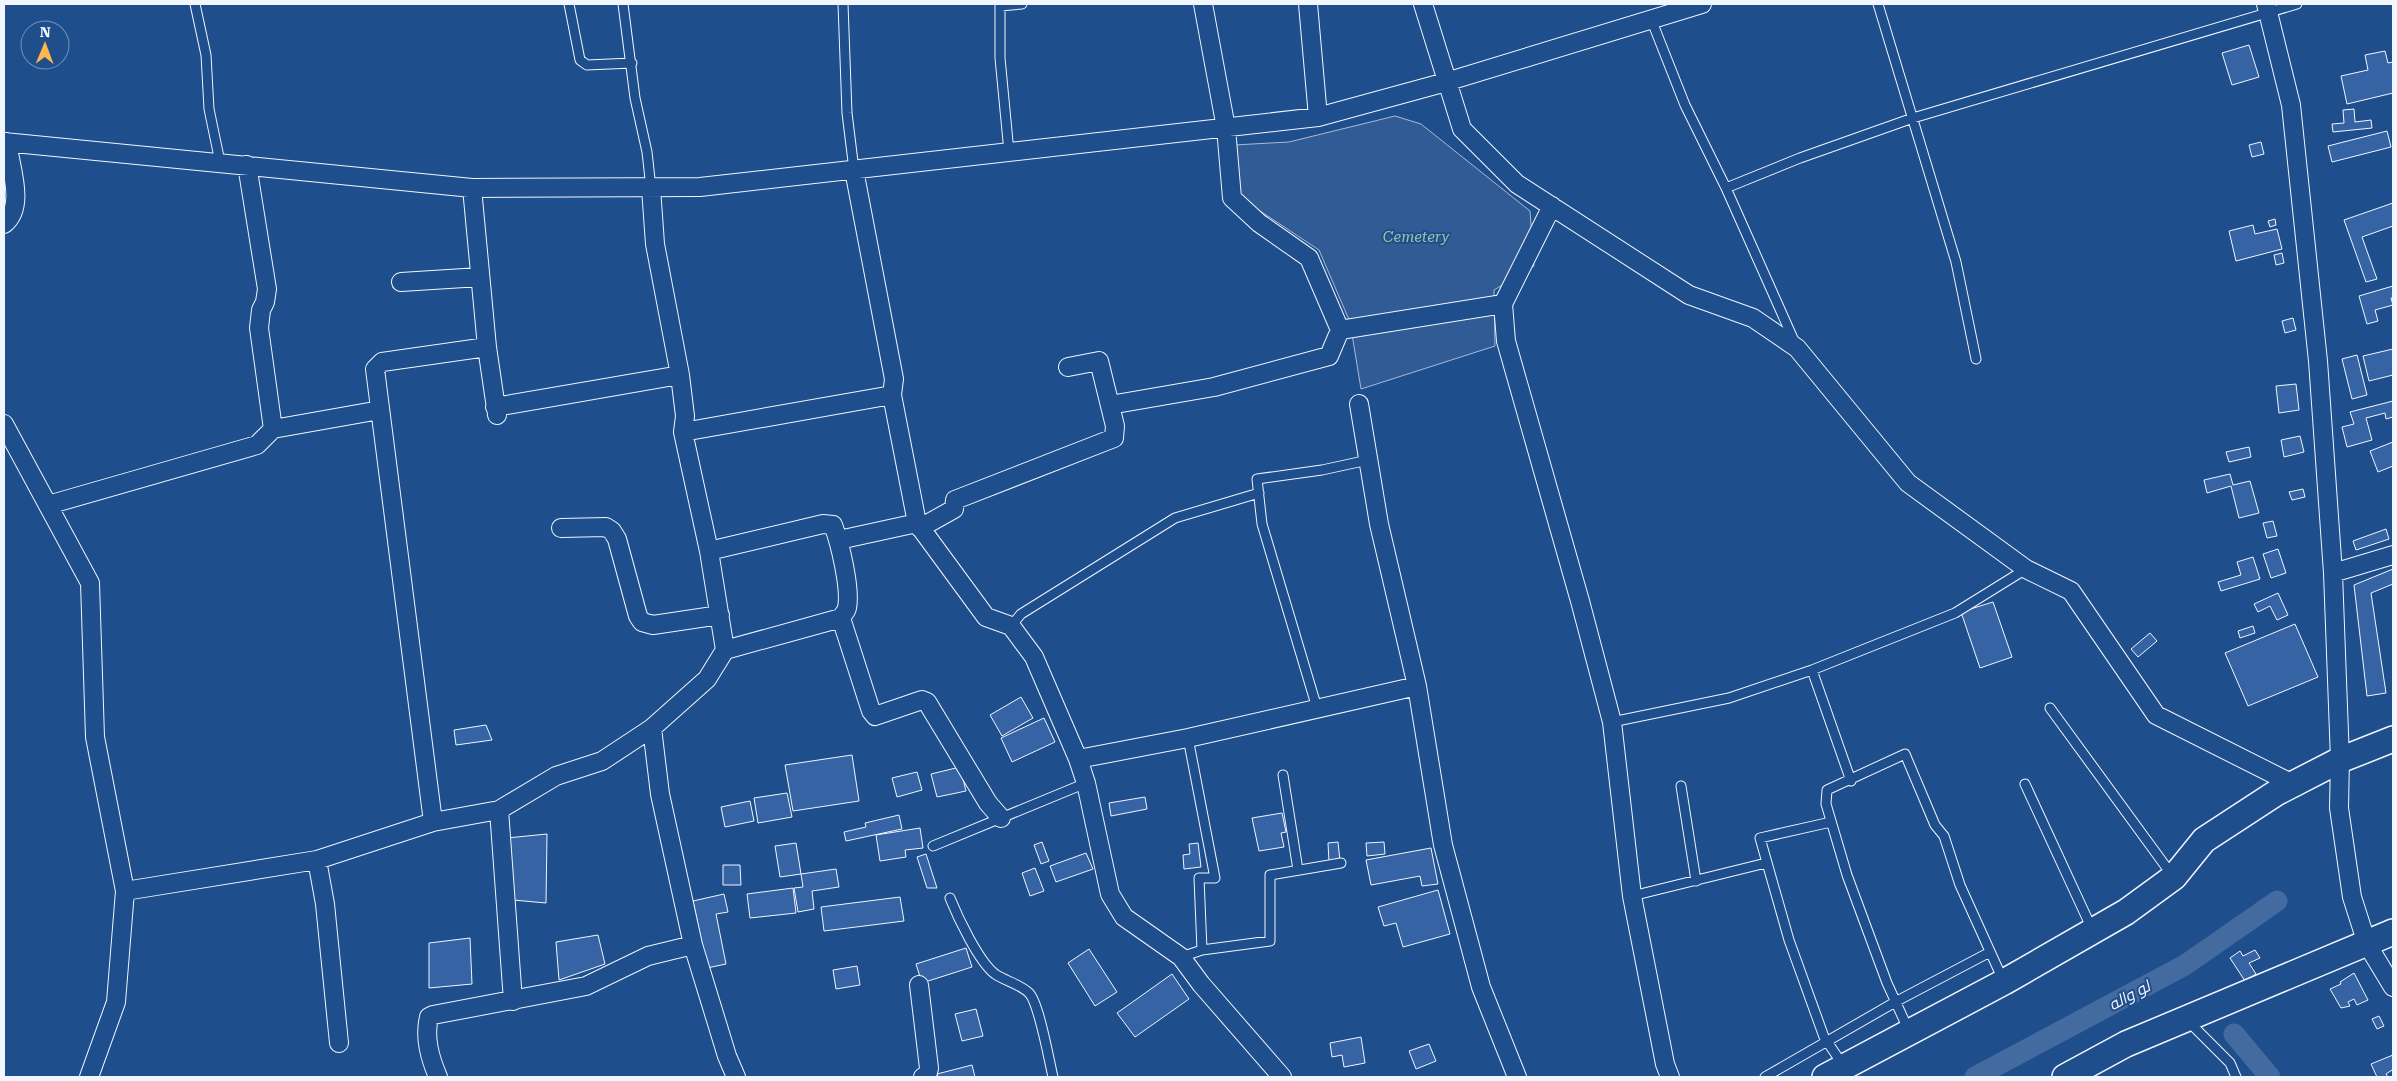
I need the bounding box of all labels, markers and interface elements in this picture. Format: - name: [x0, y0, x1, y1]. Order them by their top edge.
- north arrow: [20, 20, 70, 70]
- text: N: [40, 24, 51, 40]
- park label: Cemetery: [1383, 228, 1449, 246]
- water label: لو واله: [2105, 975, 2156, 1014]

